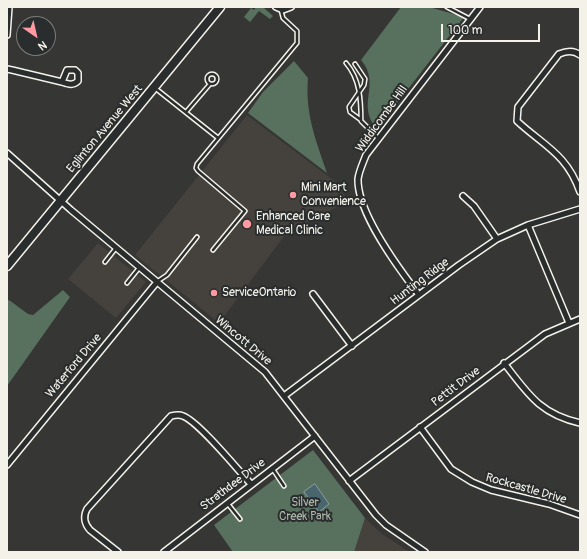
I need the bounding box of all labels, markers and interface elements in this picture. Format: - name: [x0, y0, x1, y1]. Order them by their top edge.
- north arrow: [16, 16, 56, 56]
- scale bar: [443, 16, 542, 42]
- text: 100 m: [448, 23, 482, 38]
- text: N: [36, 38, 49, 53]
- street label: Eglinton Avenue West: [64, 82, 146, 176]
- street label: Widdicombe Hill: [353, 83, 411, 155]
- place label: Mini Mart Convenience: [301, 181, 366, 209]
- marker: Mini Mart Convenience: [288, 190, 298, 200]
- place label: Enhanced Care Medical Clinic: [256, 210, 330, 238]
- marker: Enhanced Care Medical Clinic: [241, 218, 253, 230]
- street label: Hunting Ridge: [388, 255, 452, 309]
- place label: ServiceOntario: [222, 286, 296, 300]
- marker: ServiceOntario: [209, 288, 219, 298]
- street label: Wincott Drive: [212, 313, 274, 369]
- street label: Waterford Drive: [43, 331, 105, 401]
- street label: Pettit Drive: [429, 364, 483, 410]
- street label: Strathdee Drive: [198, 456, 268, 514]
- street label: Rockcastle Drive: [484, 471, 568, 507]
- park label: Silver Creek Park: [279, 496, 331, 524]

